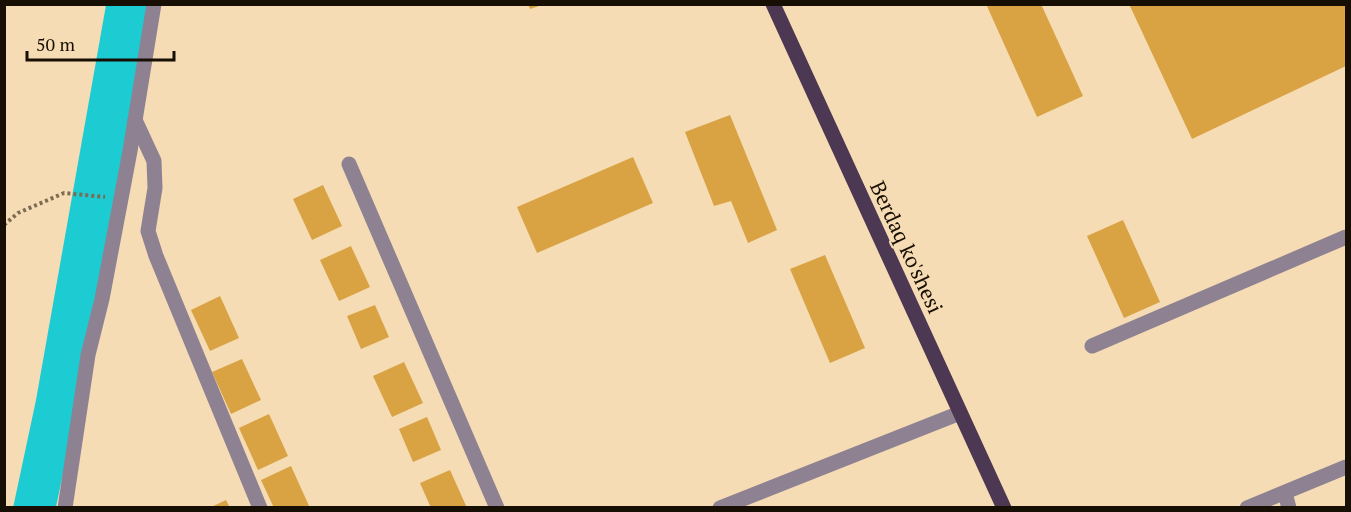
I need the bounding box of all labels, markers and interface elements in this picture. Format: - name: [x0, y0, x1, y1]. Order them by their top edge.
- scale bar: [27, 24, 174, 62]
- text: 50 m: [36, 32, 76, 56]
- street label: Berdaq ko'shesi: [864, 176, 950, 318]

